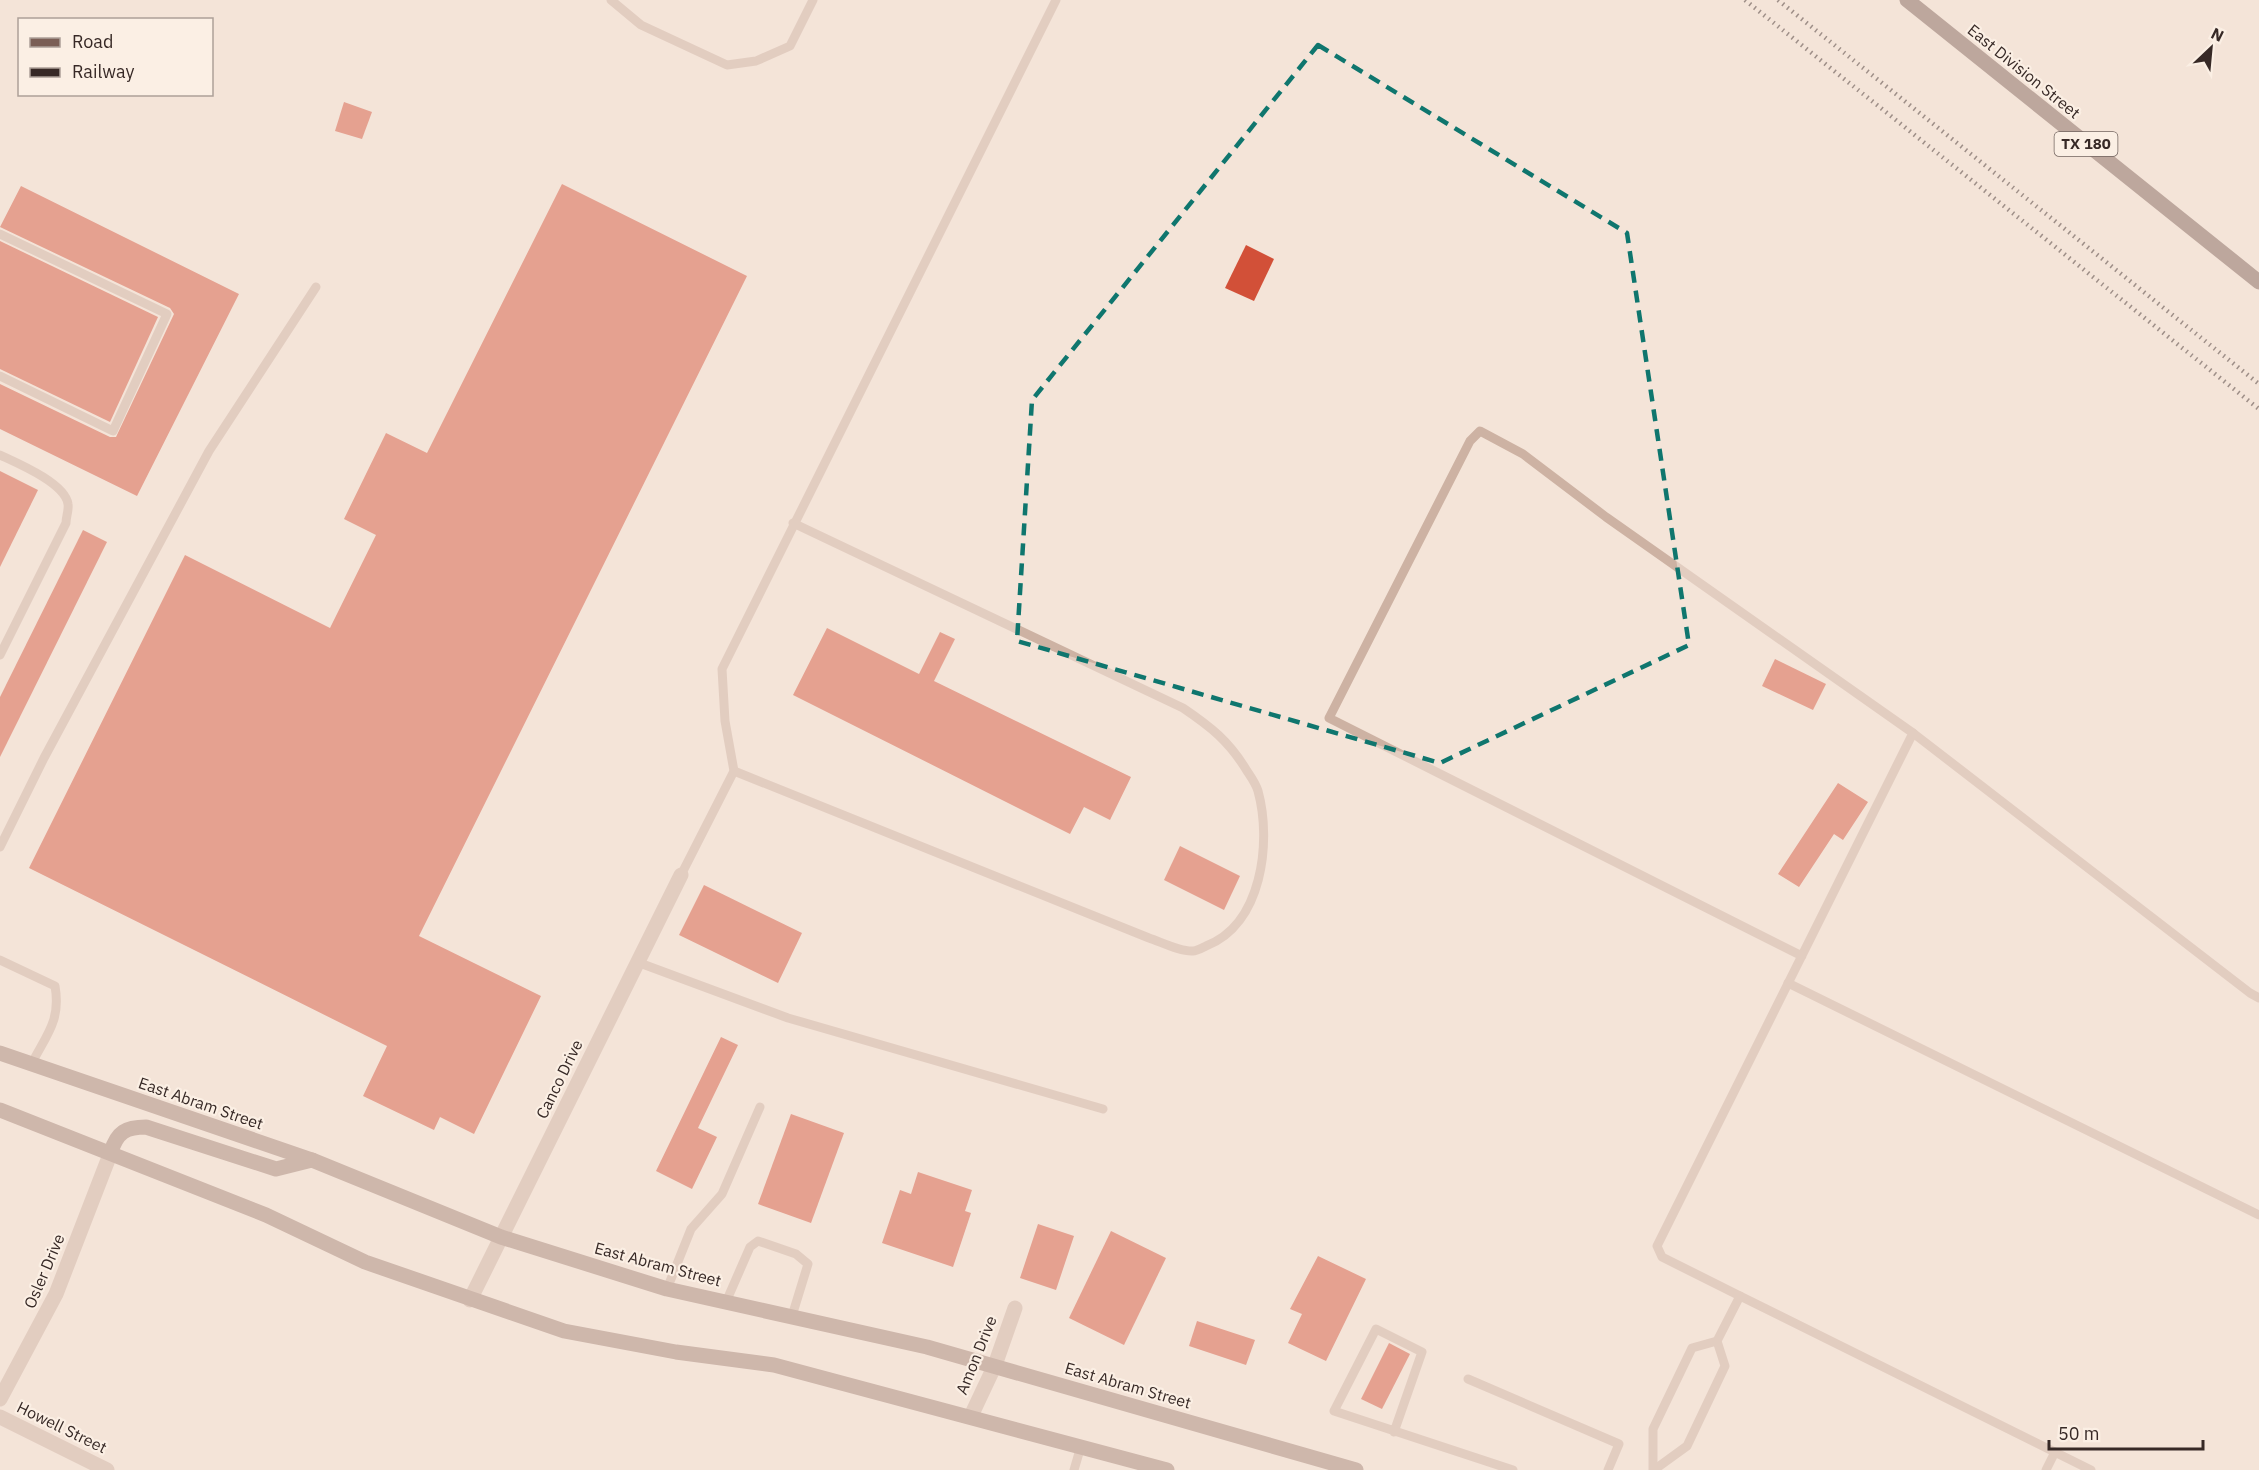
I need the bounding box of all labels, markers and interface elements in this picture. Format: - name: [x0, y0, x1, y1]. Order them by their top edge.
- legend: [18, 18, 213, 96]
- north arrow: [2181, 18, 2241, 78]
- street label: East Division Street: [1964, 19, 2084, 123]
- text: N: [2208, 23, 2227, 46]
- text: Road: [72, 30, 113, 53]
- text: Railway: [72, 60, 134, 83]
- road number: TX 180: [2054, 132, 2118, 156]
- street label: Canco Drive: [531, 1036, 587, 1122]
- street label: East Abram Street: [136, 1072, 266, 1134]
- street label: Osler Drive: [19, 1231, 69, 1311]
- street label: East Abram Street: [592, 1237, 724, 1291]
- street label: Amon Drive: [951, 1312, 1001, 1397]
- street label: East Abram Street: [1063, 1357, 1193, 1413]
- street label: Howell Street: [14, 1397, 110, 1457]
- scale bar: [2049, 1413, 2204, 1451]
- text: 50 m: [2058, 1422, 2100, 1445]

